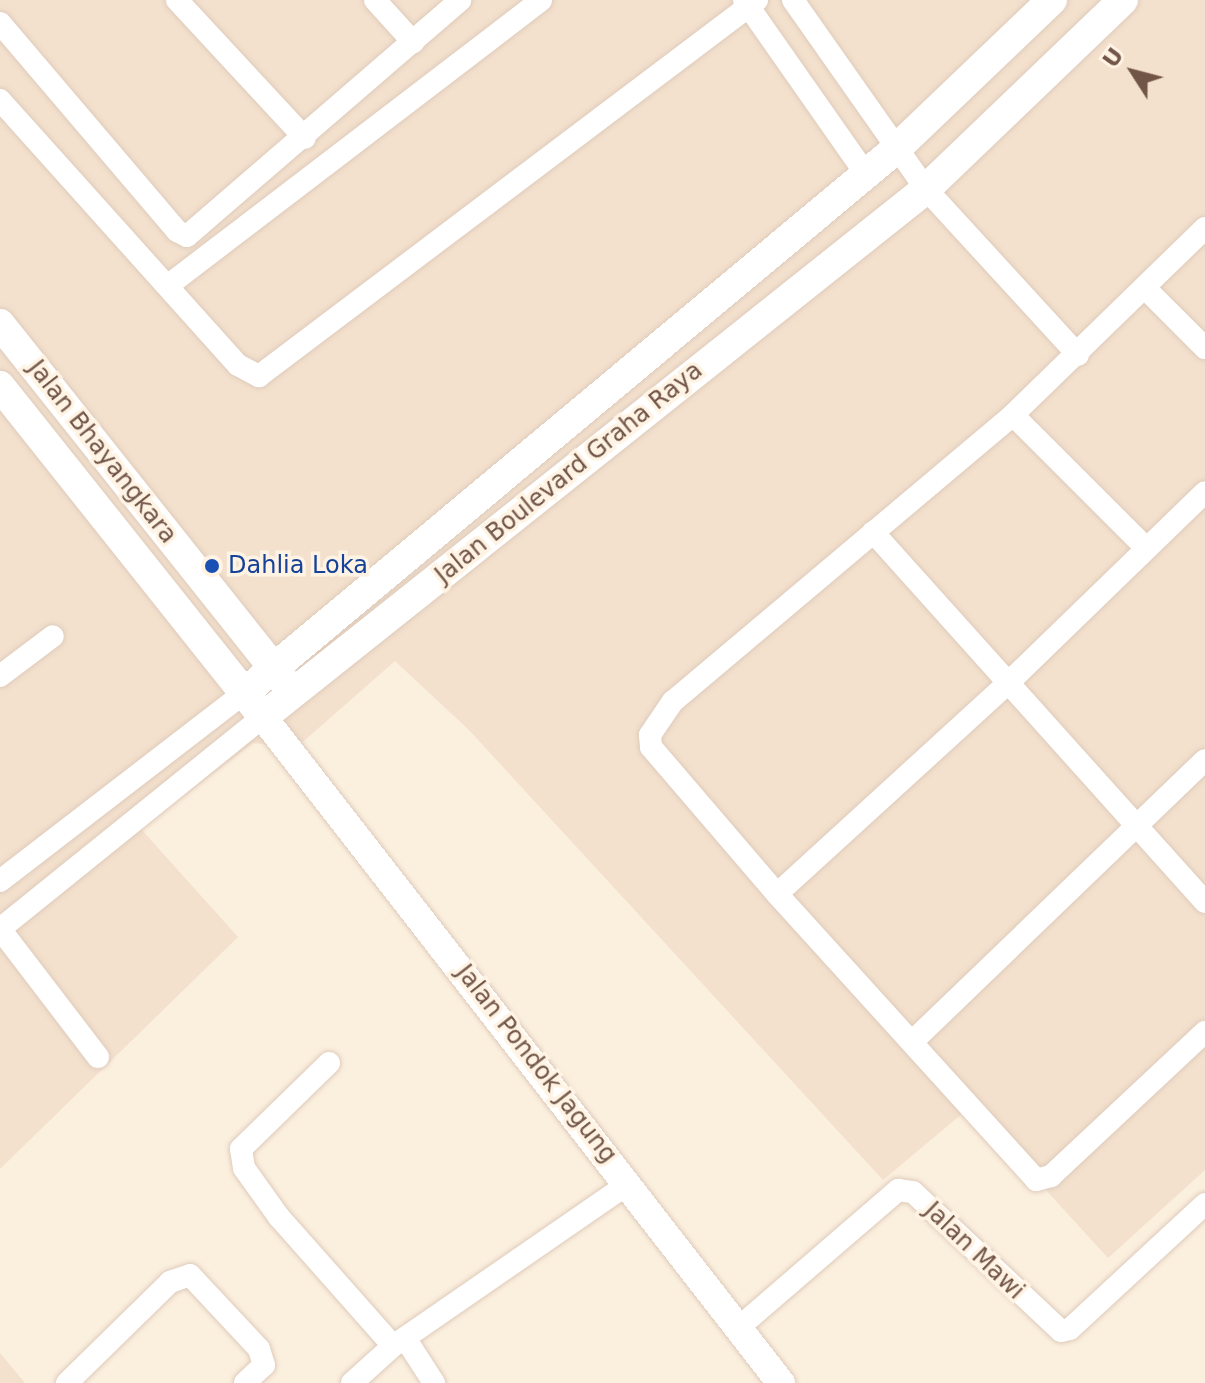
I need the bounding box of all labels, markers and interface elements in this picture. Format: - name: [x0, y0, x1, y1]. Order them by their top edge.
- north arrow: [1093, 32, 1173, 112]
- text: U: [1098, 43, 1129, 72]
- street label: Jalan Bhayangkara: [22, 355, 182, 549]
- street label: Jalan Boulevard Graha Raya: [430, 356, 708, 590]
- place label: Dahlia Loka: [228, 552, 368, 580]
- marker: Dahlia Loka: [203, 557, 221, 575]
- street label: Jalan Pondok Jagung: [450, 959, 622, 1169]
- street label: Jalan Mawi: [918, 1196, 1030, 1306]

